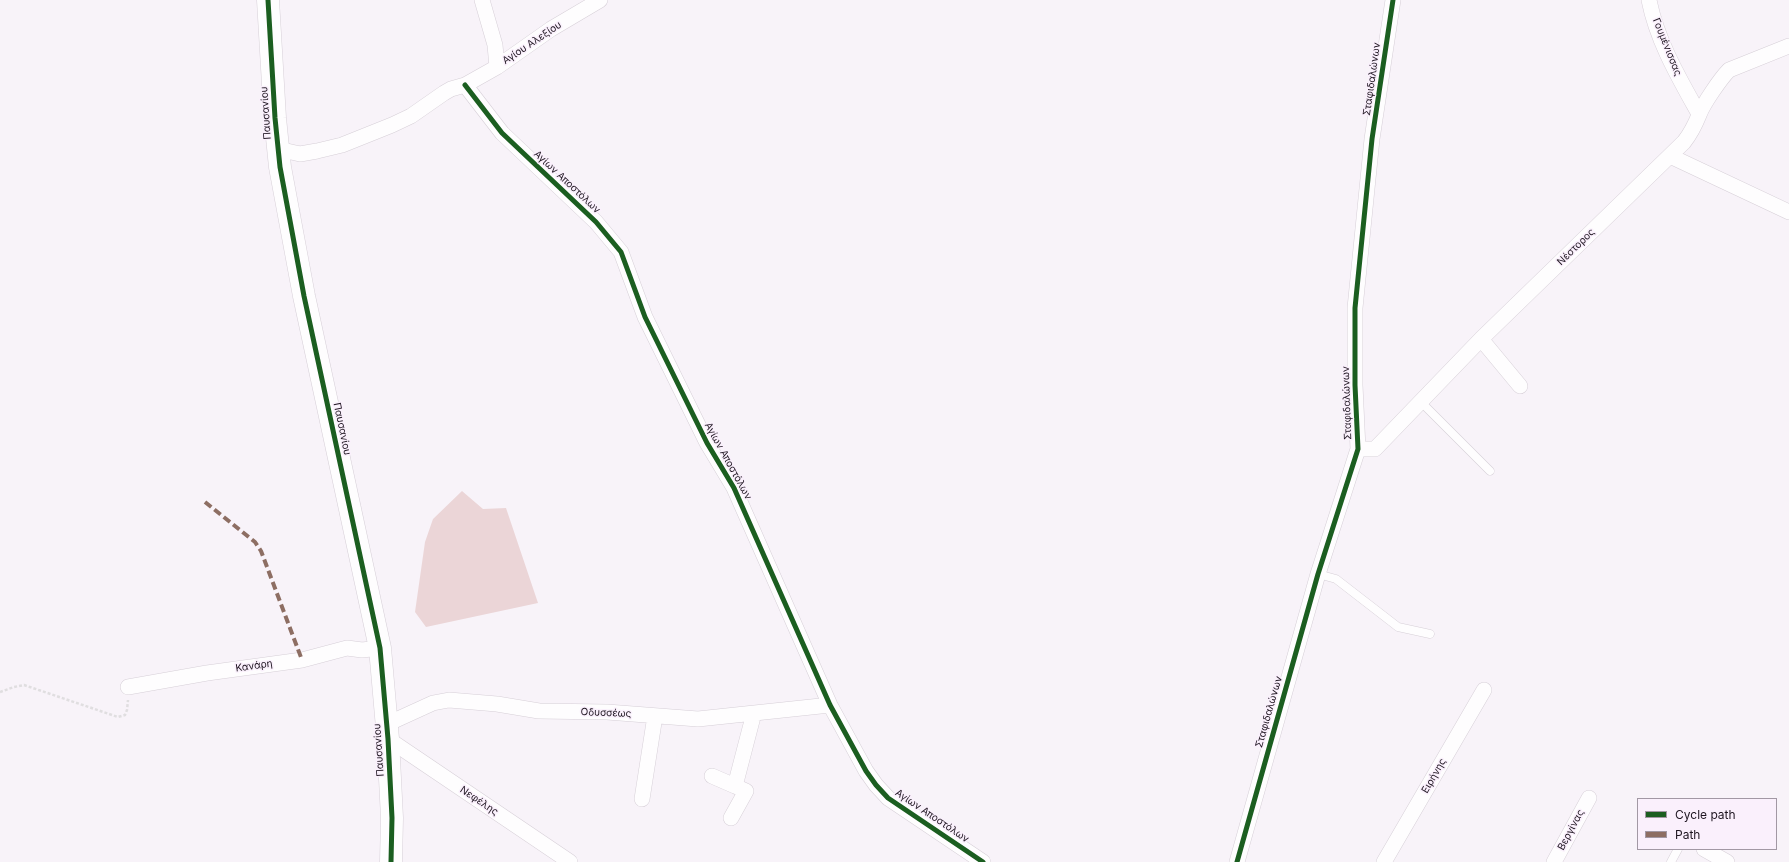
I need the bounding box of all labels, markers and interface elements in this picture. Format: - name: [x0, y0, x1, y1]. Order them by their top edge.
- street label: Γουμένισσας: [1650, 16, 1684, 78]
- street label: Αγίου Αλεξίου: [500, 19, 564, 67]
- street label: Σταφιδαλώνων: [1361, 42, 1383, 116]
- street label: Παυσανίου: [258, 86, 274, 140]
- street label: Αγίων Αποστόλων: [531, 148, 603, 216]
- street label: Νέστορος: [1555, 226, 1597, 268]
- street label: Σταφιδαλώνων: [1340, 366, 1354, 440]
- street label: Παυσανίου: [331, 402, 353, 456]
- street label: Αγίων Αποστόλων: [702, 420, 754, 502]
- street label: Κανάρη: [235, 657, 273, 675]
- street label: Σταφιδαλώνων: [1253, 675, 1285, 749]
- street label: Οδυσσέως: [580, 706, 632, 720]
- street label: Παυσανίου: [371, 723, 387, 777]
- street label: Ειρήνης: [1419, 756, 1449, 796]
- street label: Νεφέλης: [458, 784, 500, 818]
- street label: Αγίων Αποστόλων: [893, 787, 971, 845]
- legend: [1637, 798, 1777, 850]
- text: Cycle path: [1675, 807, 1736, 822]
- street label: Βεργίνας: [1555, 808, 1587, 852]
- text: Path: [1675, 827, 1700, 842]

